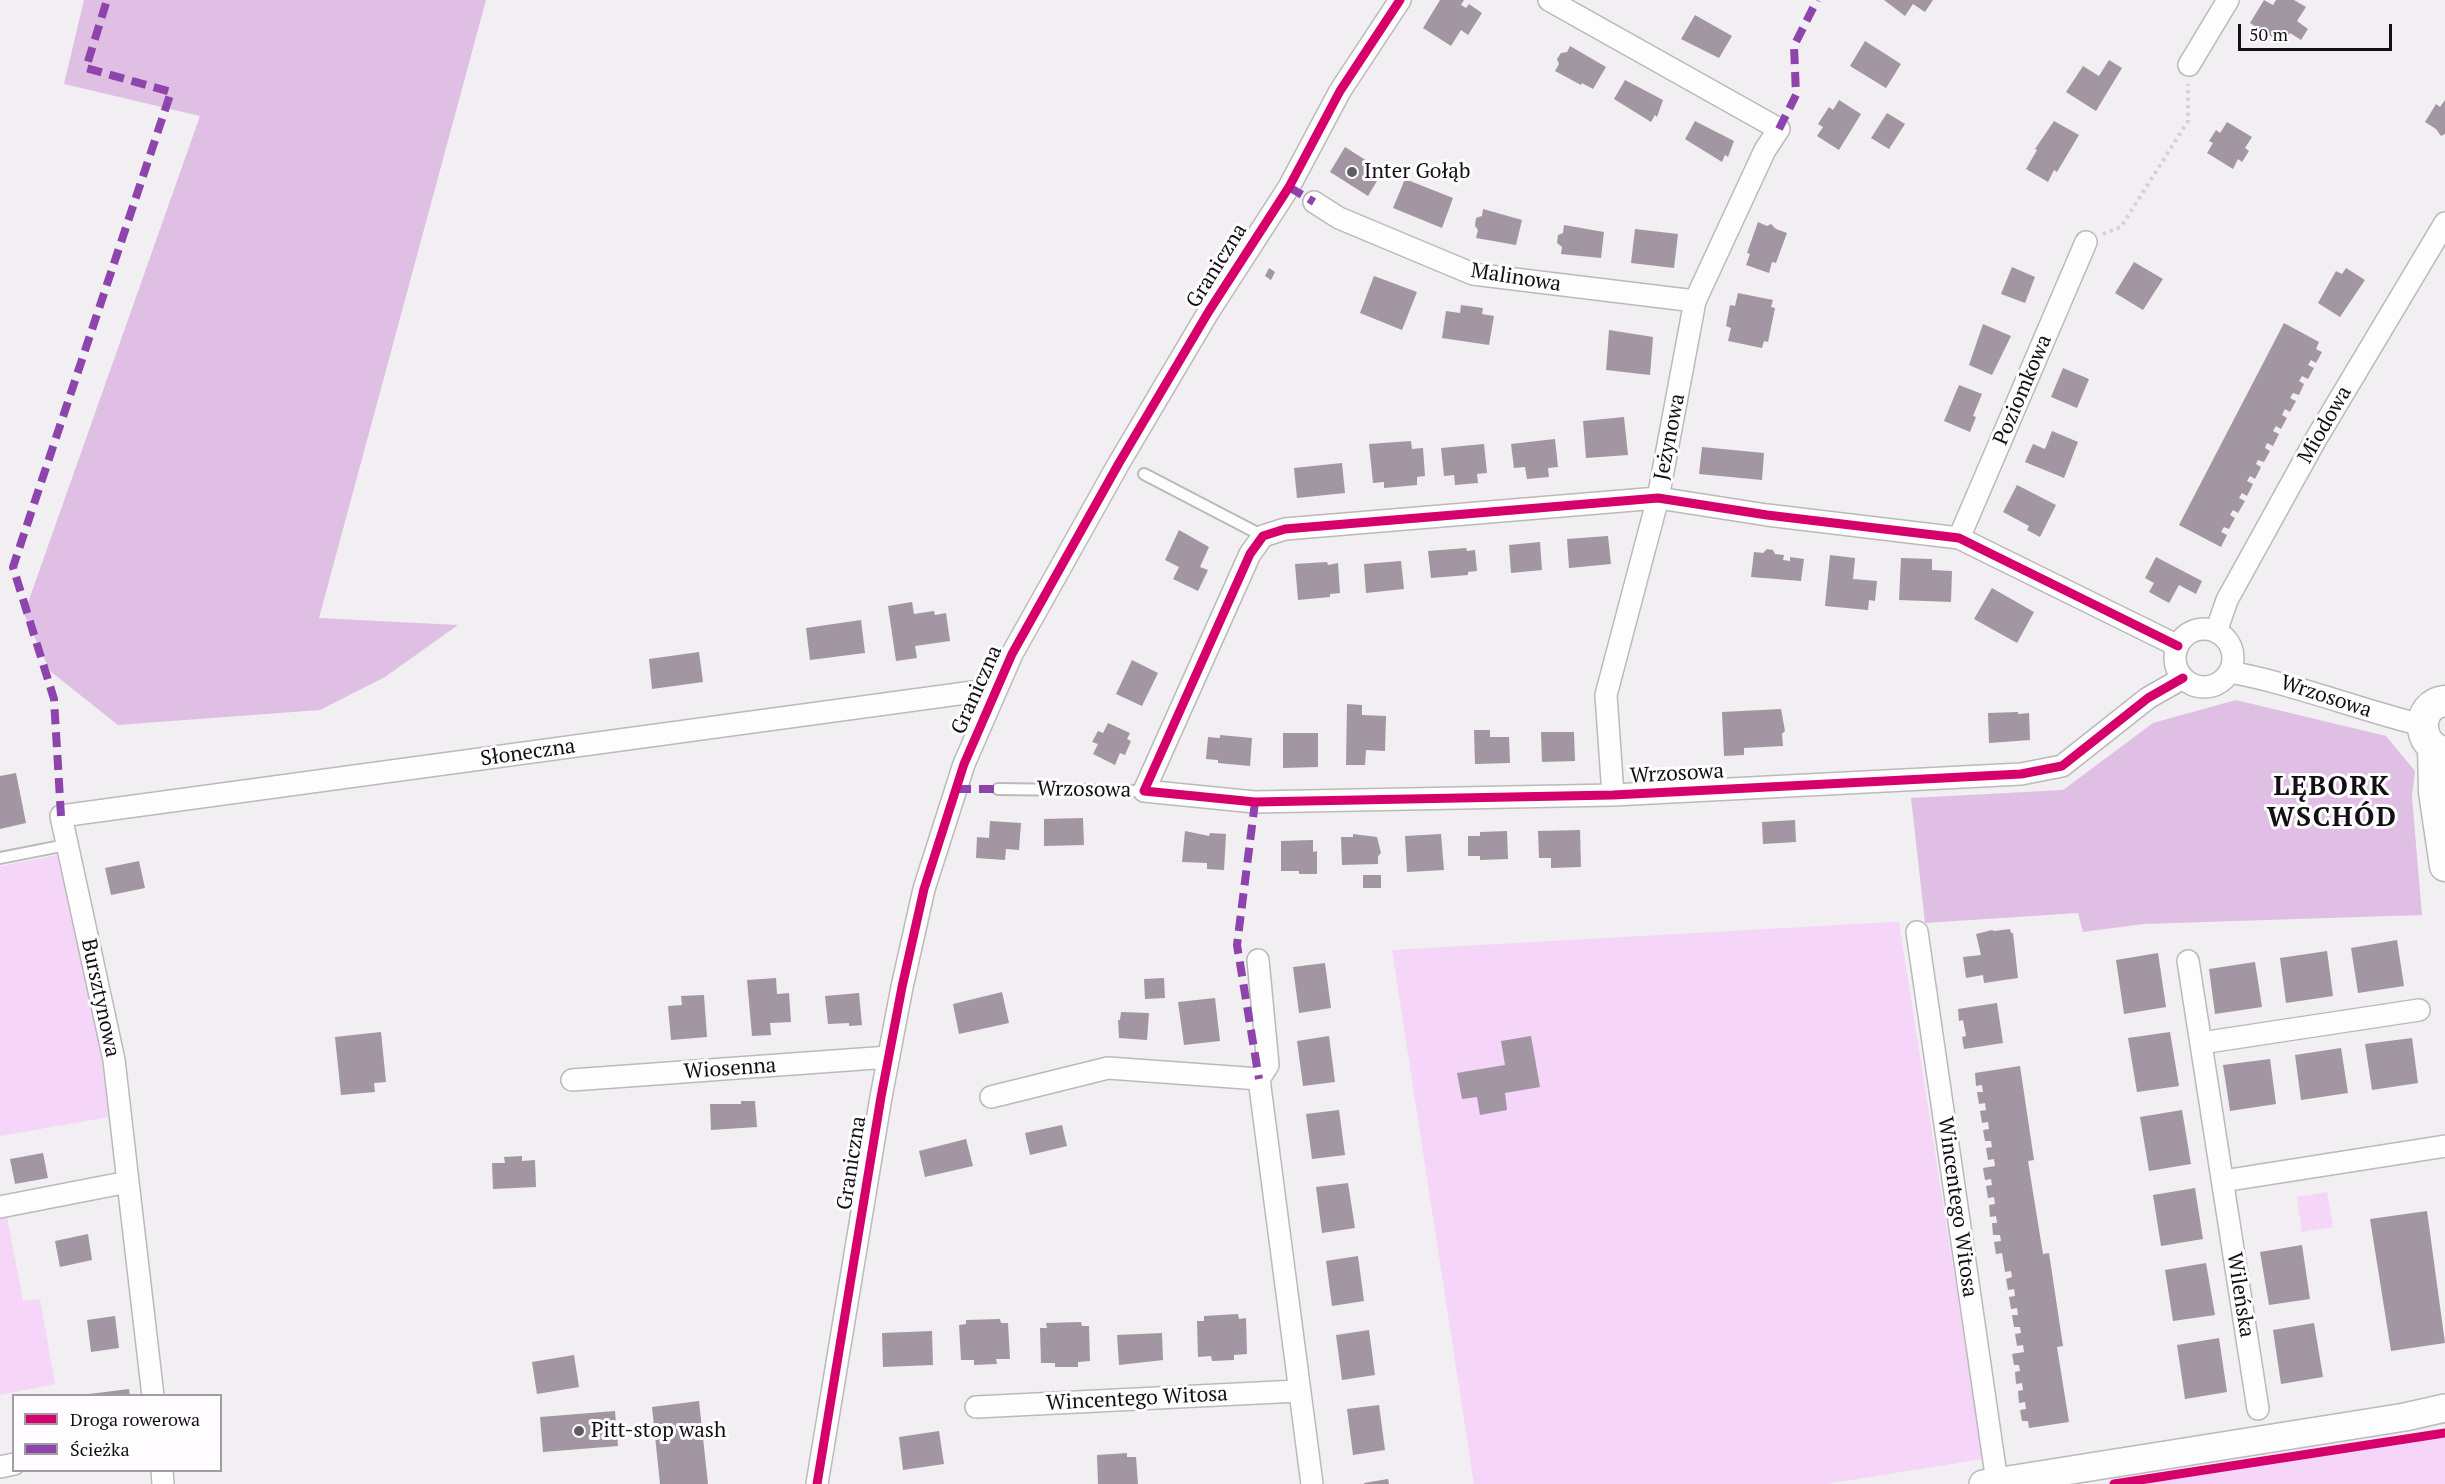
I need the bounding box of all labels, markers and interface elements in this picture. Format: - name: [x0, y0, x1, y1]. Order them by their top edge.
- scale bar: [2241, 12, 2396, 50]
- text: 50 m: [2249, 22, 2288, 46]
- place label: Inter Gołąb: [1364, 159, 1470, 185]
- marker: Inter Gołąb: [1345, 165, 1359, 179]
- street label: Graniczna: [1181, 219, 1253, 313]
- street label: Malinowa: [1469, 258, 1563, 298]
- street label: Poziomkowa: [1988, 331, 2058, 449]
- street label: Miodowa: [2293, 382, 2357, 468]
- street label: Jeżynowa: [1649, 391, 1691, 483]
- street label: Graniczna: [946, 642, 1008, 738]
- street label: Wrzosowa: [2277, 670, 2375, 724]
- street label: Słoneczna: [479, 734, 577, 772]
- street label: Wrzosowa: [1629, 759, 1725, 789]
- district label: LĘBORK WSCHÓD: [2267, 771, 2397, 834]
- street label: Wrzosowa: [1037, 777, 1131, 803]
- street label: Bursztynowa: [75, 936, 125, 1060]
- street label: Wiosenna: [683, 1053, 777, 1085]
- street label: Graniczna: [832, 1114, 872, 1212]
- street label: Wincentego Witosa: [1932, 1115, 1982, 1299]
- street label: Wileńska: [2221, 1251, 2259, 1339]
- street label: Wincentego Witosa: [1045, 1382, 1229, 1416]
- legend: [12, 1394, 222, 1472]
- text: Droga rowerowa: [70, 1407, 200, 1431]
- place label: Pitt-stop wash: [591, 1418, 726, 1444]
- marker: Pitt-stop wash: [572, 1424, 586, 1438]
- text: Ścieżka: [70, 1437, 129, 1461]

